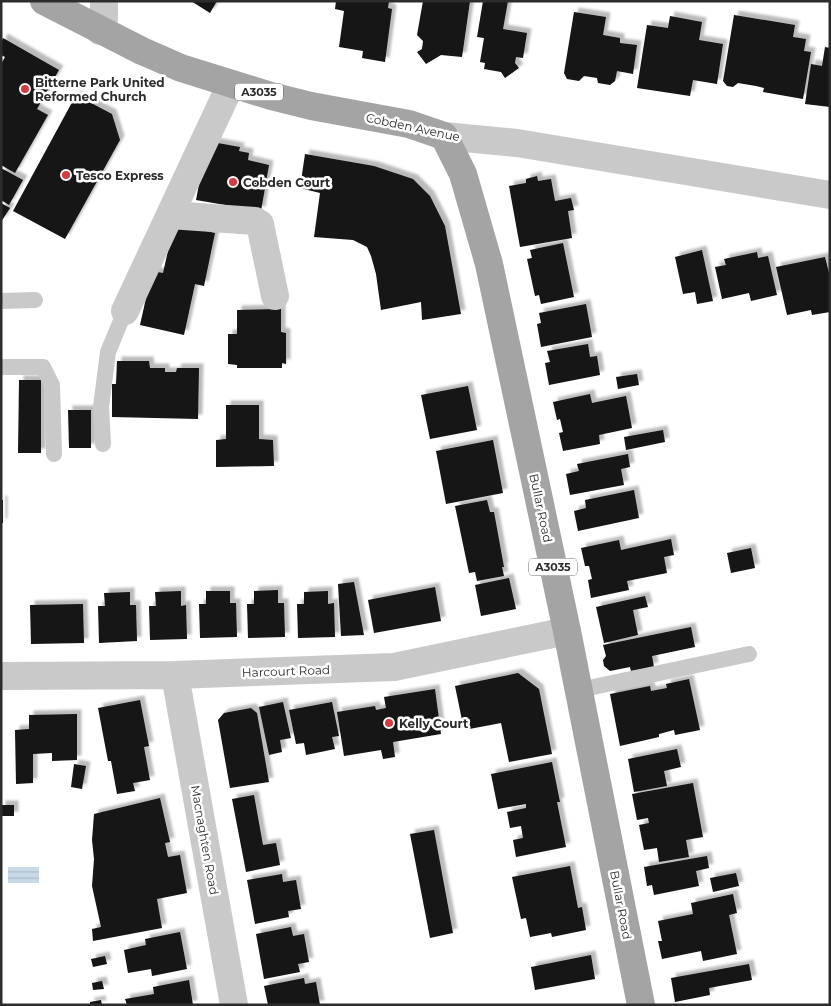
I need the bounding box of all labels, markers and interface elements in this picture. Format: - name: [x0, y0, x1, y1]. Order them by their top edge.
- place label: Bitterne Park United Reformed Church: [35, 75, 165, 104]
- marker: Bitterne Park United Reformed Church: [19, 83, 31, 95]
- road number: A3035: [235, 84, 283, 100]
- street label: Cobden Avenue: [365, 110, 461, 144]
- place label: Tesco Express: [76, 168, 164, 183]
- marker: Tesco Express: [60, 169, 72, 181]
- place label: Cobden Court: [243, 175, 331, 190]
- marker: Cobden Court: [227, 176, 239, 188]
- street label: Bullar Road: [526, 472, 556, 544]
- road number: A3035: [529, 558, 577, 576]
- street label: Harcourt Road: [242, 662, 330, 680]
- place label: Kelly Court: [399, 716, 469, 731]
- marker: Kelly Court: [383, 717, 395, 729]
- street label: Macnaghten Road: [188, 784, 222, 896]
- street label: Bullar Road: [607, 869, 635, 941]

